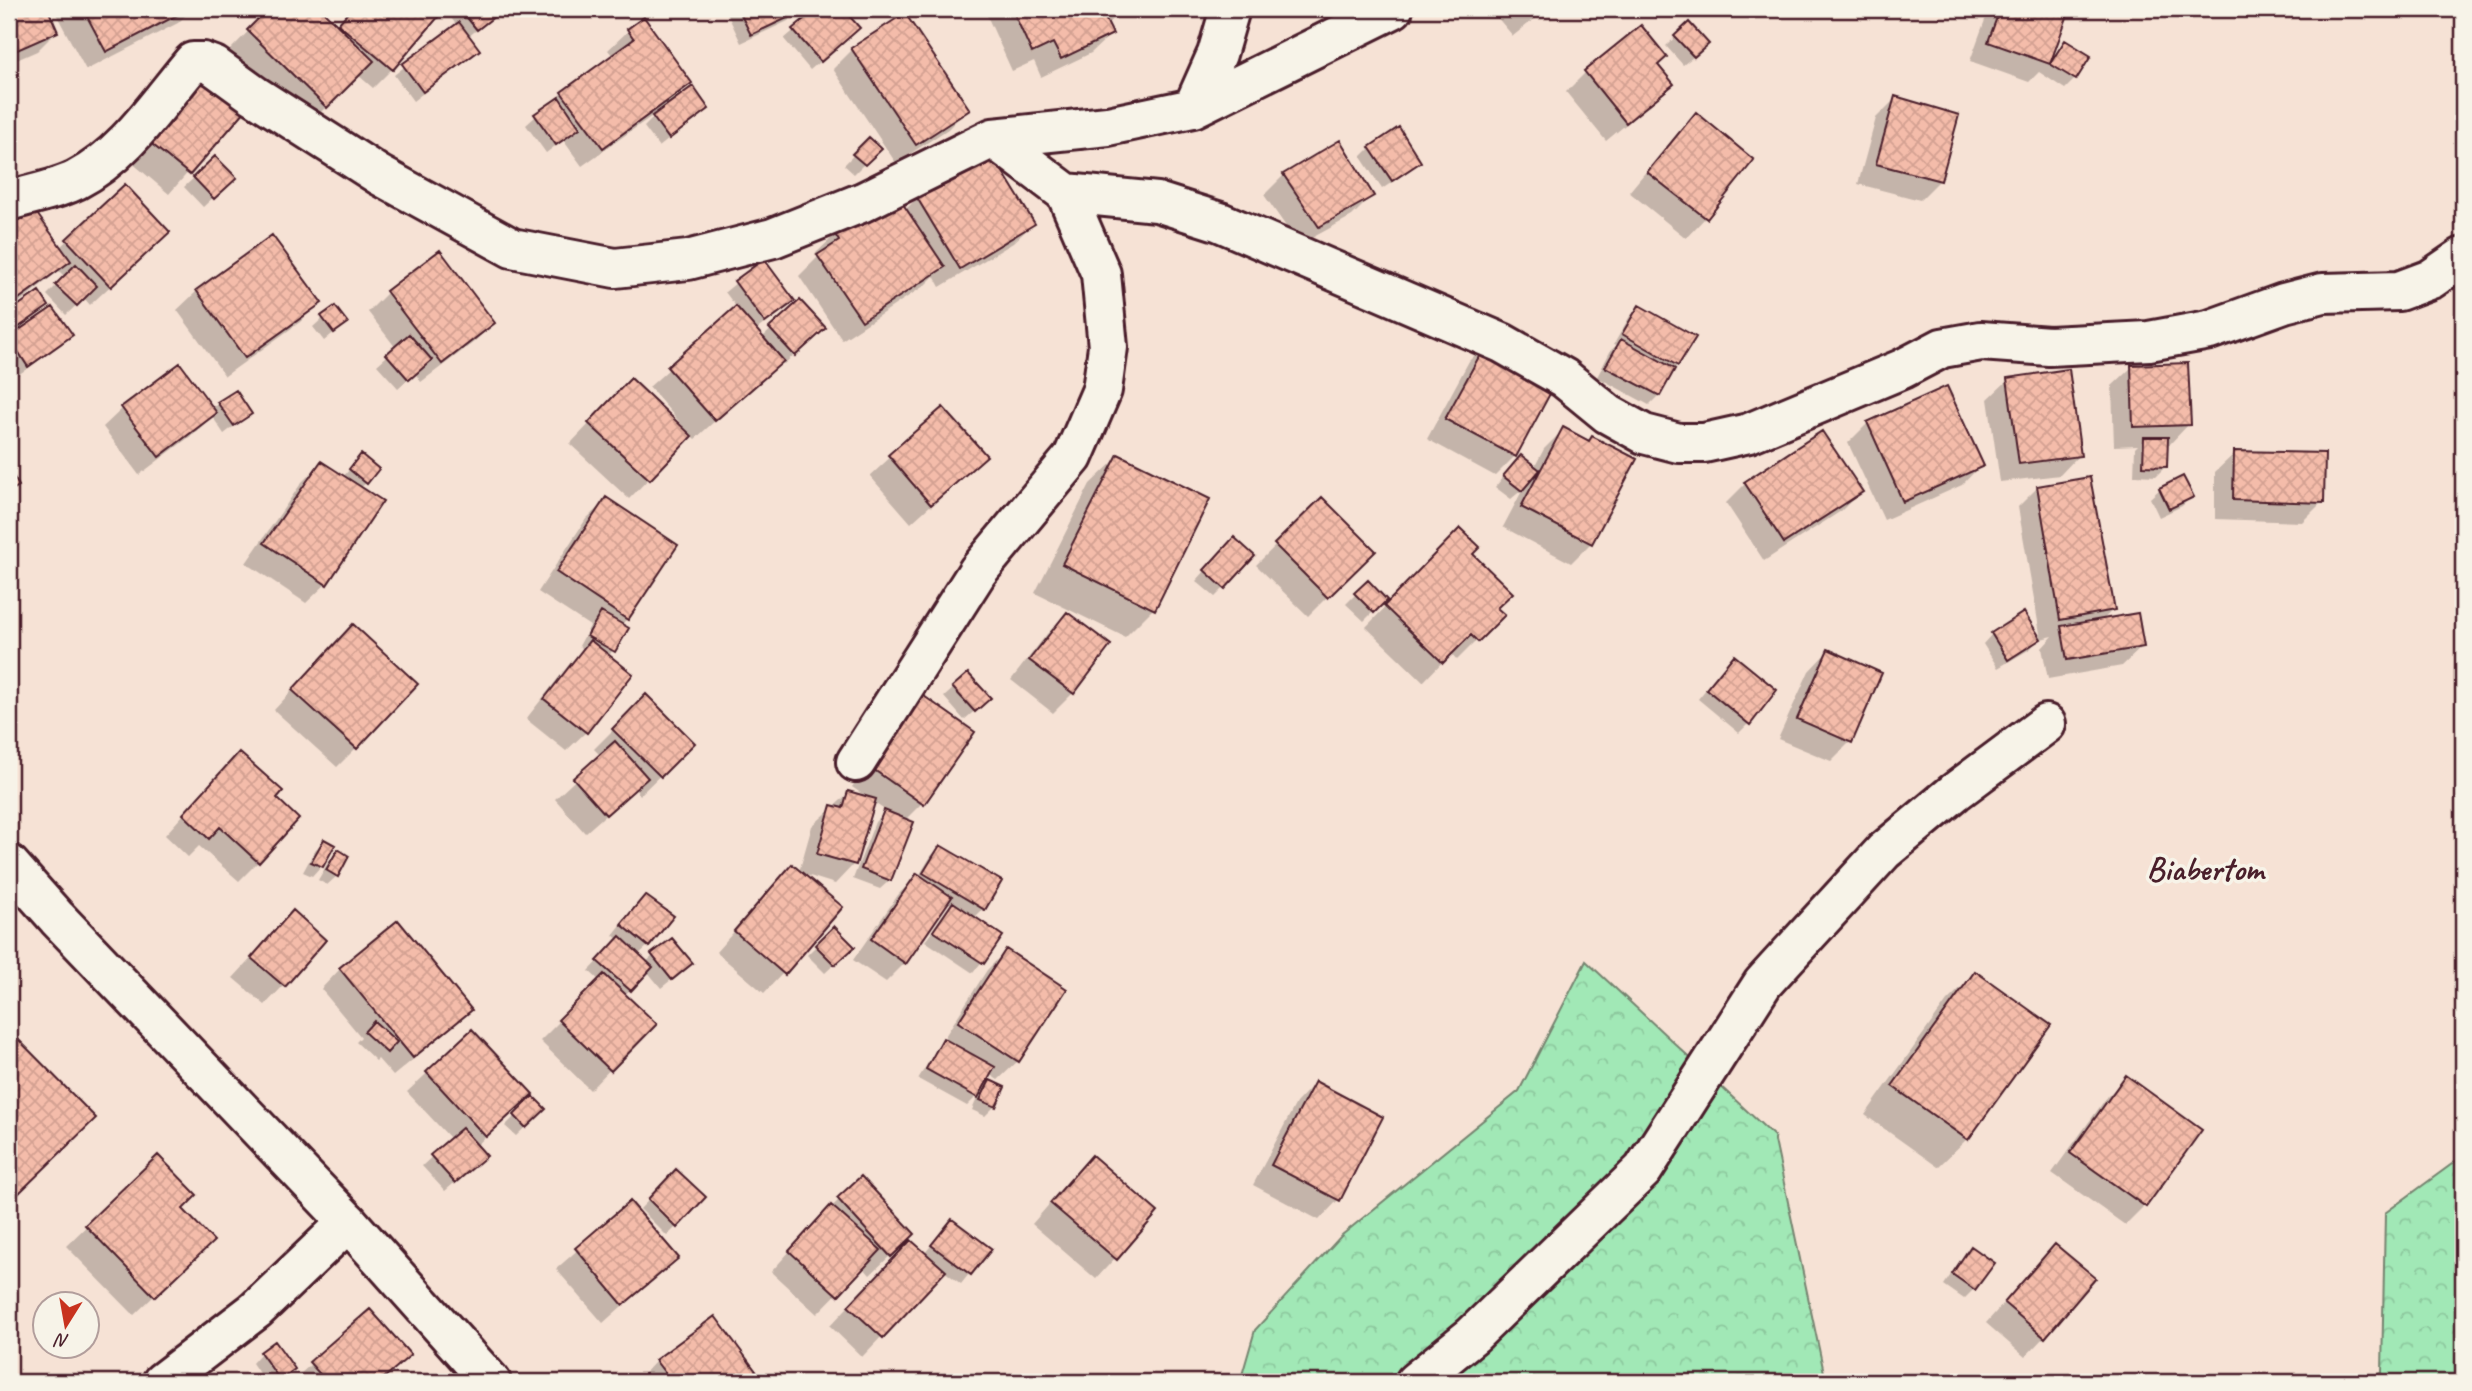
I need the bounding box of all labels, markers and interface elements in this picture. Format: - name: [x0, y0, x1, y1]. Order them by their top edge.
- district label: Biabertom: [2147, 848, 2267, 890]
- north arrow: [32, 1290, 102, 1360]
- text: N: [52, 1327, 71, 1354]

